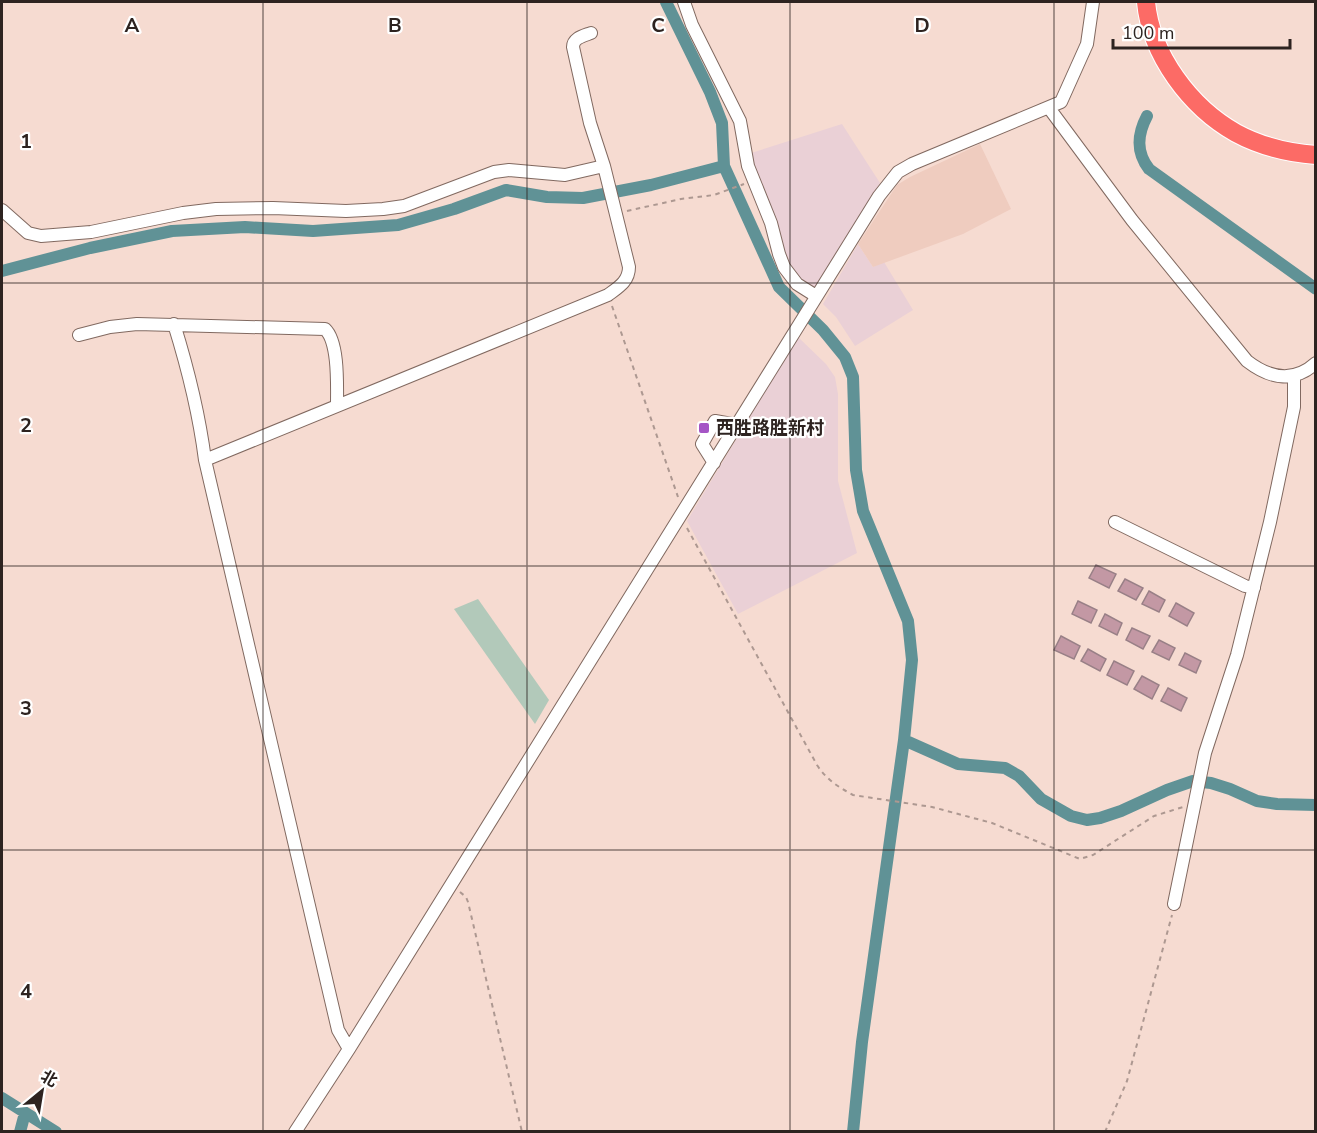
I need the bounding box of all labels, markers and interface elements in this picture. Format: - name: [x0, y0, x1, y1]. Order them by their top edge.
- text: A: [125, 12, 140, 39]
- text: B: [388, 12, 402, 39]
- text: C: [651, 12, 665, 39]
- text: D: [914, 12, 930, 39]
- scale bar: [1113, 12, 1290, 50]
- text: 100 m: [1122, 21, 1174, 45]
- text: 1: [20, 128, 32, 155]
- text: 2: [20, 412, 32, 439]
- place label: 西胜路胜新村: [716, 416, 824, 440]
- marker: 西胜路胜新村: [697, 421, 711, 435]
- text: 3: [20, 695, 32, 722]
- text: 4: [20, 978, 32, 1005]
- north arrow: [12, 1061, 72, 1121]
- text: 北: [37, 1065, 61, 1092]

